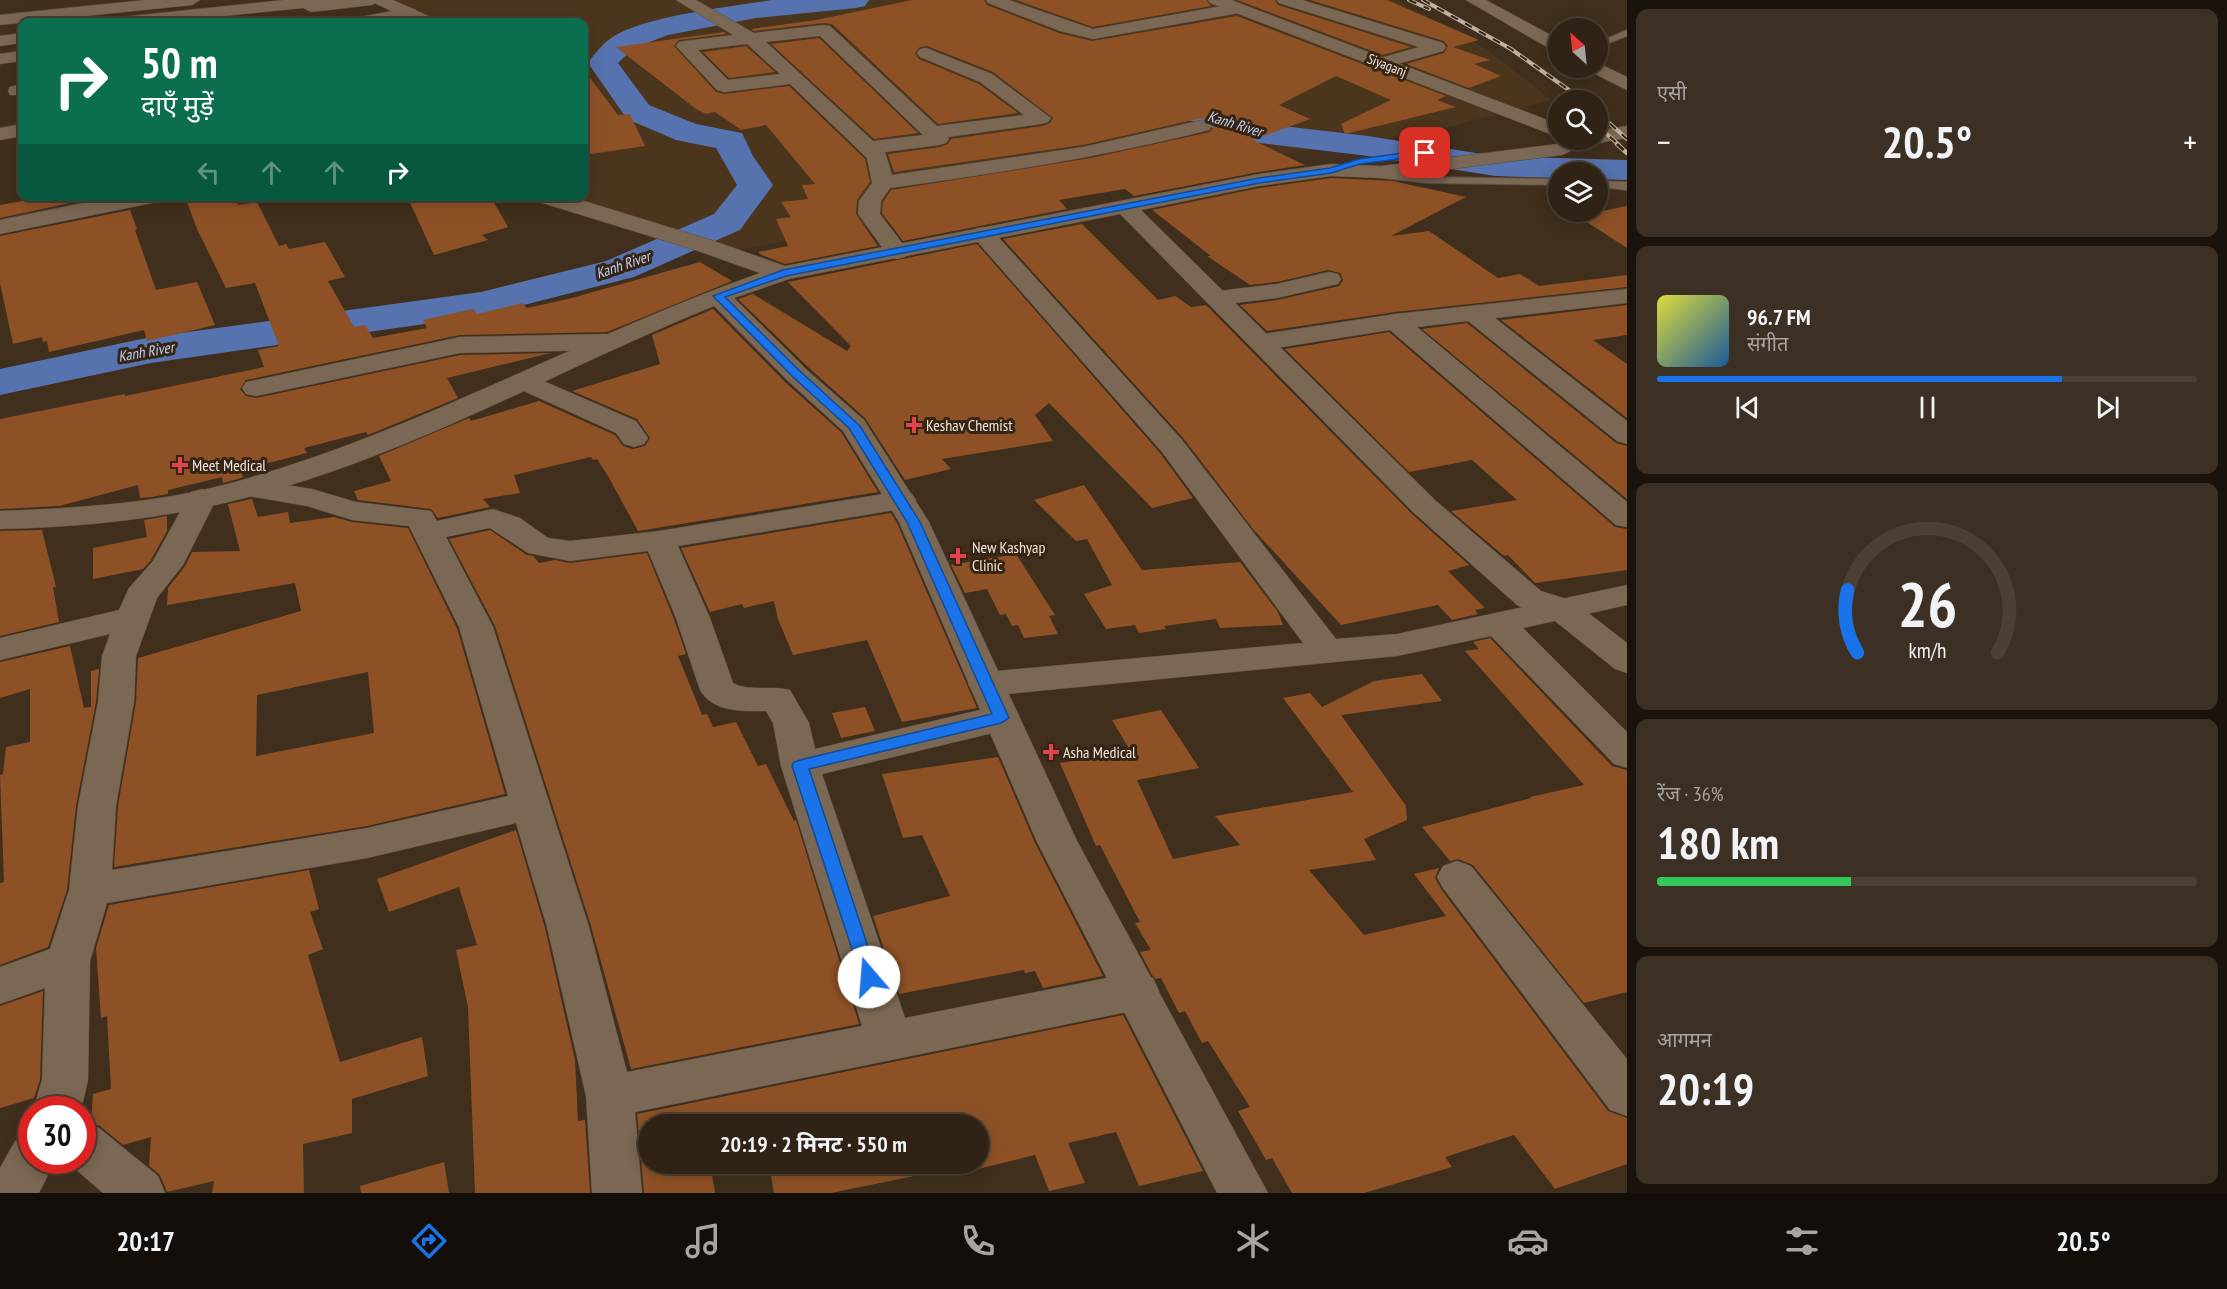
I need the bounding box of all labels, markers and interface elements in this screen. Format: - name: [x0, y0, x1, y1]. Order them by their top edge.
- north arrow: [1548, 18, 1608, 78]
- map controls: [1548, 18, 1608, 222]
- text: 50 m: [141, 35, 218, 90]
- icon: right: [42, 42, 120, 120]
- street label: Siyaganj: [1365, 49, 1409, 81]
- text: एसी: [1657, 80, 1687, 106]
- text: दाएँ मुड़ें: [141, 88, 214, 122]
- button: search: [1548, 90, 1608, 150]
- water label: Kanh River: [1206, 106, 1267, 141]
- text: 20.5°: [1882, 112, 1972, 170]
- text: −: [1657, 120, 1671, 163]
- text: +: [2183, 120, 2197, 163]
- pin: [1399, 127, 1450, 178]
- icon: arrive: [1408, 136, 1441, 169]
- icon: left: [192, 156, 225, 189]
- icon: ahead: [255, 156, 288, 189]
- icon: ahead: [318, 156, 351, 189]
- icon: right: [381, 156, 414, 189]
- button: layers: [1548, 162, 1608, 222]
- water label: Kanh River: [593, 246, 654, 283]
- text: 96.7 FM: [1747, 303, 1811, 331]
- text: संगीत: [1747, 331, 1788, 357]
- water label: Kanh River: [117, 337, 177, 366]
- icon: previous: [1731, 391, 1764, 424]
- icon: pause: [1911, 391, 1944, 424]
- icon: next: [2091, 391, 2124, 424]
- place label: Keshav Chemist: [926, 415, 1013, 435]
- marker: Keshav Chemist: [907, 418, 921, 432]
- place label: Meet Medical: [192, 455, 266, 475]
- marker: Meet Medical: [173, 458, 187, 472]
- place label: New Kashyap Clinic: [972, 537, 1045, 575]
- marker: New Kashyap Clinic: [949, 547, 967, 565]
- text: 26: [1897, 564, 1957, 645]
- text: km/h: [1908, 637, 1946, 665]
- place label: Asha Medical: [1063, 742, 1136, 762]
- marker: Asha Medical: [1044, 745, 1058, 759]
- text: रेंज · 36%: [1657, 781, 1724, 807]
- text: 180 km: [1657, 813, 1779, 871]
- position arrow: [837, 945, 901, 1009]
- text: आगमन: [1657, 1027, 1712, 1053]
- text: 20:19: [1657, 1059, 1754, 1117]
- speed limit sign: 30: [18, 1096, 96, 1174]
- text: 20:19 · 2 मिनट · 550 m: [720, 1130, 907, 1158]
- icon: directions: [408, 1220, 450, 1262]
- icon: music: [682, 1220, 724, 1262]
- icon: phone: [957, 1220, 999, 1262]
- icon: climate: [1232, 1220, 1274, 1262]
- icon: car: [1507, 1220, 1549, 1262]
- icon: filters: [1781, 1220, 1823, 1262]
- text: 20:17: [116, 1224, 175, 1258]
- text: 20.5°: [2056, 1224, 2111, 1258]

